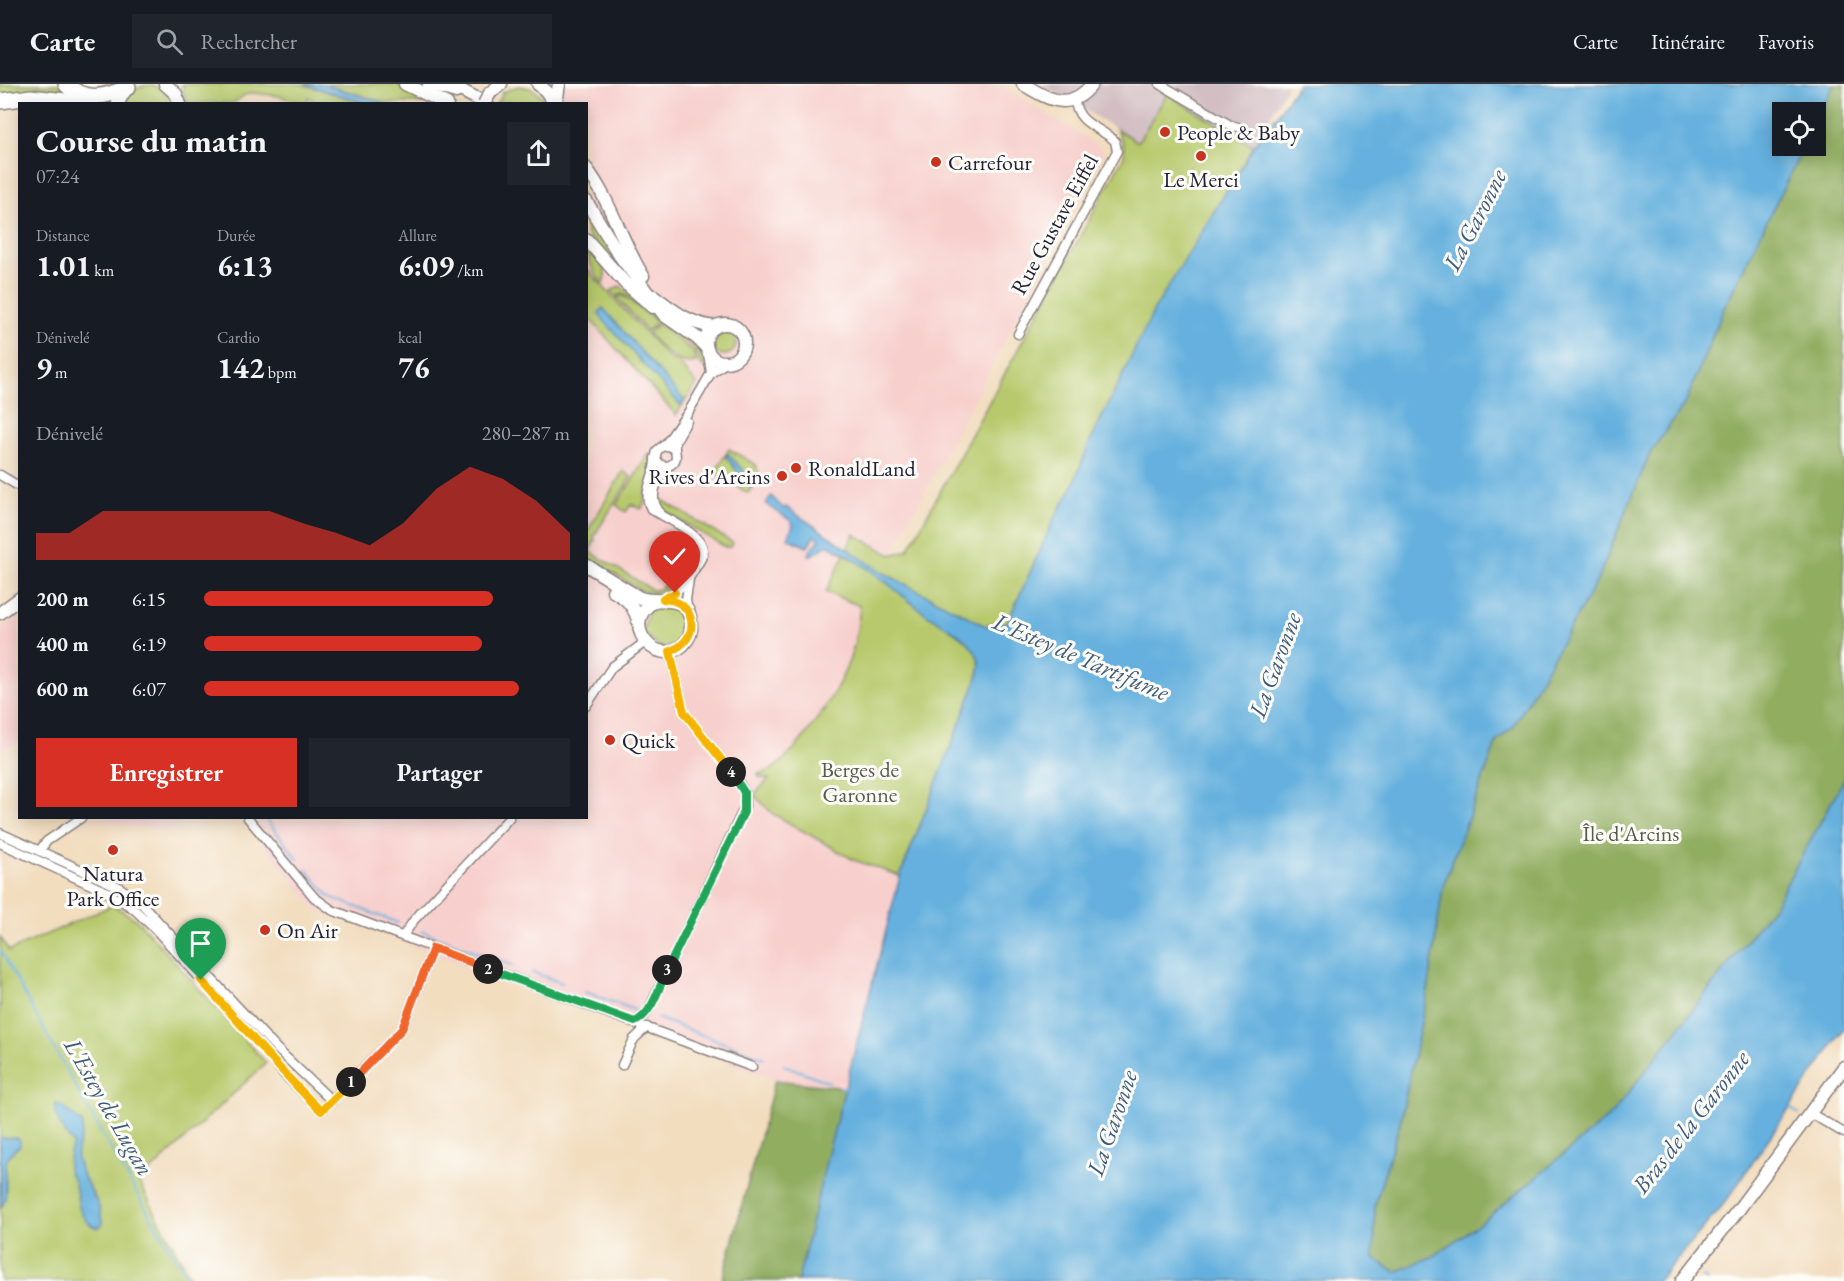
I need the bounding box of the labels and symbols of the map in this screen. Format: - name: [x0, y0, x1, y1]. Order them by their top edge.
- place label: People & Baby: [1177, 118, 1300, 147]
- marker: People & Baby: [1158, 125, 1172, 139]
- place label: Carrefour: [948, 148, 1033, 177]
- street label: Rue Gustave Eiffel: [1004, 149, 1105, 300]
- marker: Le Merci: [1194, 149, 1208, 163]
- marker: Carrefour: [929, 155, 943, 169]
- water label: La Garonne: [1435, 163, 1514, 277]
- place label: Le Merci: [1163, 165, 1239, 194]
- place label: RonaldLand: [808, 454, 917, 483]
- marker: RonaldLand: [789, 461, 803, 475]
- place label: Rives d'Arcins: [649, 462, 770, 491]
- marker: Rives d'Arcins: [775, 469, 789, 483]
- pin: [649, 531, 700, 593]
- water label: L'Estey de Tartifume: [987, 605, 1175, 708]
- water label: La Garonne: [1241, 607, 1308, 723]
- place label: Quick: [622, 726, 676, 755]
- marker: Quick: [603, 733, 617, 747]
- park label: Berges de Garonne: [821, 755, 900, 809]
- pin: 4: [716, 757, 746, 787]
- park label: Île d'Arcins: [1583, 819, 1679, 848]
- marker: Natura Park Office: [106, 843, 120, 857]
- place label: Natura Park Office: [67, 859, 160, 913]
- place label: On Air: [277, 916, 338, 945]
- pin: [175, 918, 226, 980]
- marker: On Air: [258, 923, 272, 937]
- pin: 2: [473, 954, 503, 984]
- pin: 3: [652, 955, 682, 985]
- water label: L'Estey de Lugan: [57, 1031, 161, 1181]
- water label: Bras de la Garonne: [1625, 1043, 1757, 1200]
- water label: La Garonne: [1079, 1065, 1144, 1181]
- pin: 1: [336, 1067, 366, 1097]

